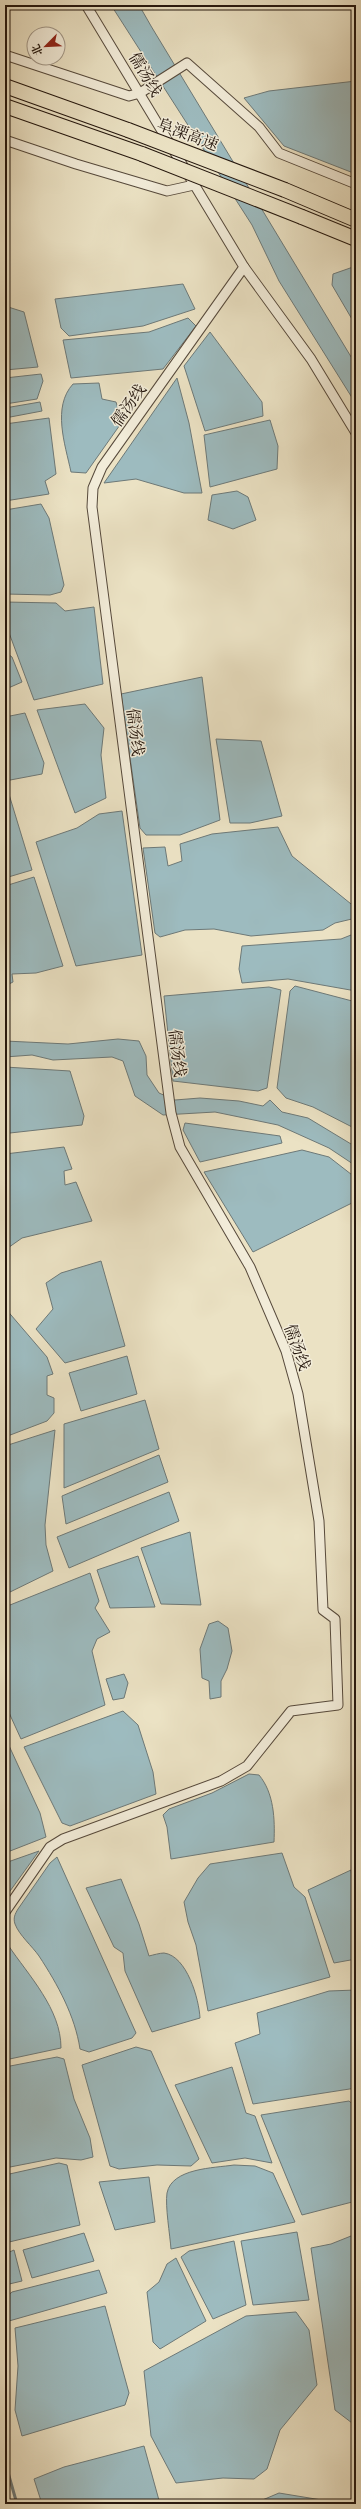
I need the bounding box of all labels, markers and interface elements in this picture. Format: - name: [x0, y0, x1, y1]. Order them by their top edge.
- north arrow: [26, 26, 66, 66]
- text: 北: [29, 42, 45, 58]
- street label: 儒汤线: [125, 49, 166, 100]
- street label: 阜溧高速: [155, 114, 221, 155]
- street label: 儒汤线: [107, 380, 150, 430]
- street label: 儒汤线: [123, 707, 148, 757]
- street label: 儒汤线: [165, 1028, 190, 1078]
- street label: 儒汤线: [280, 1321, 315, 1373]

